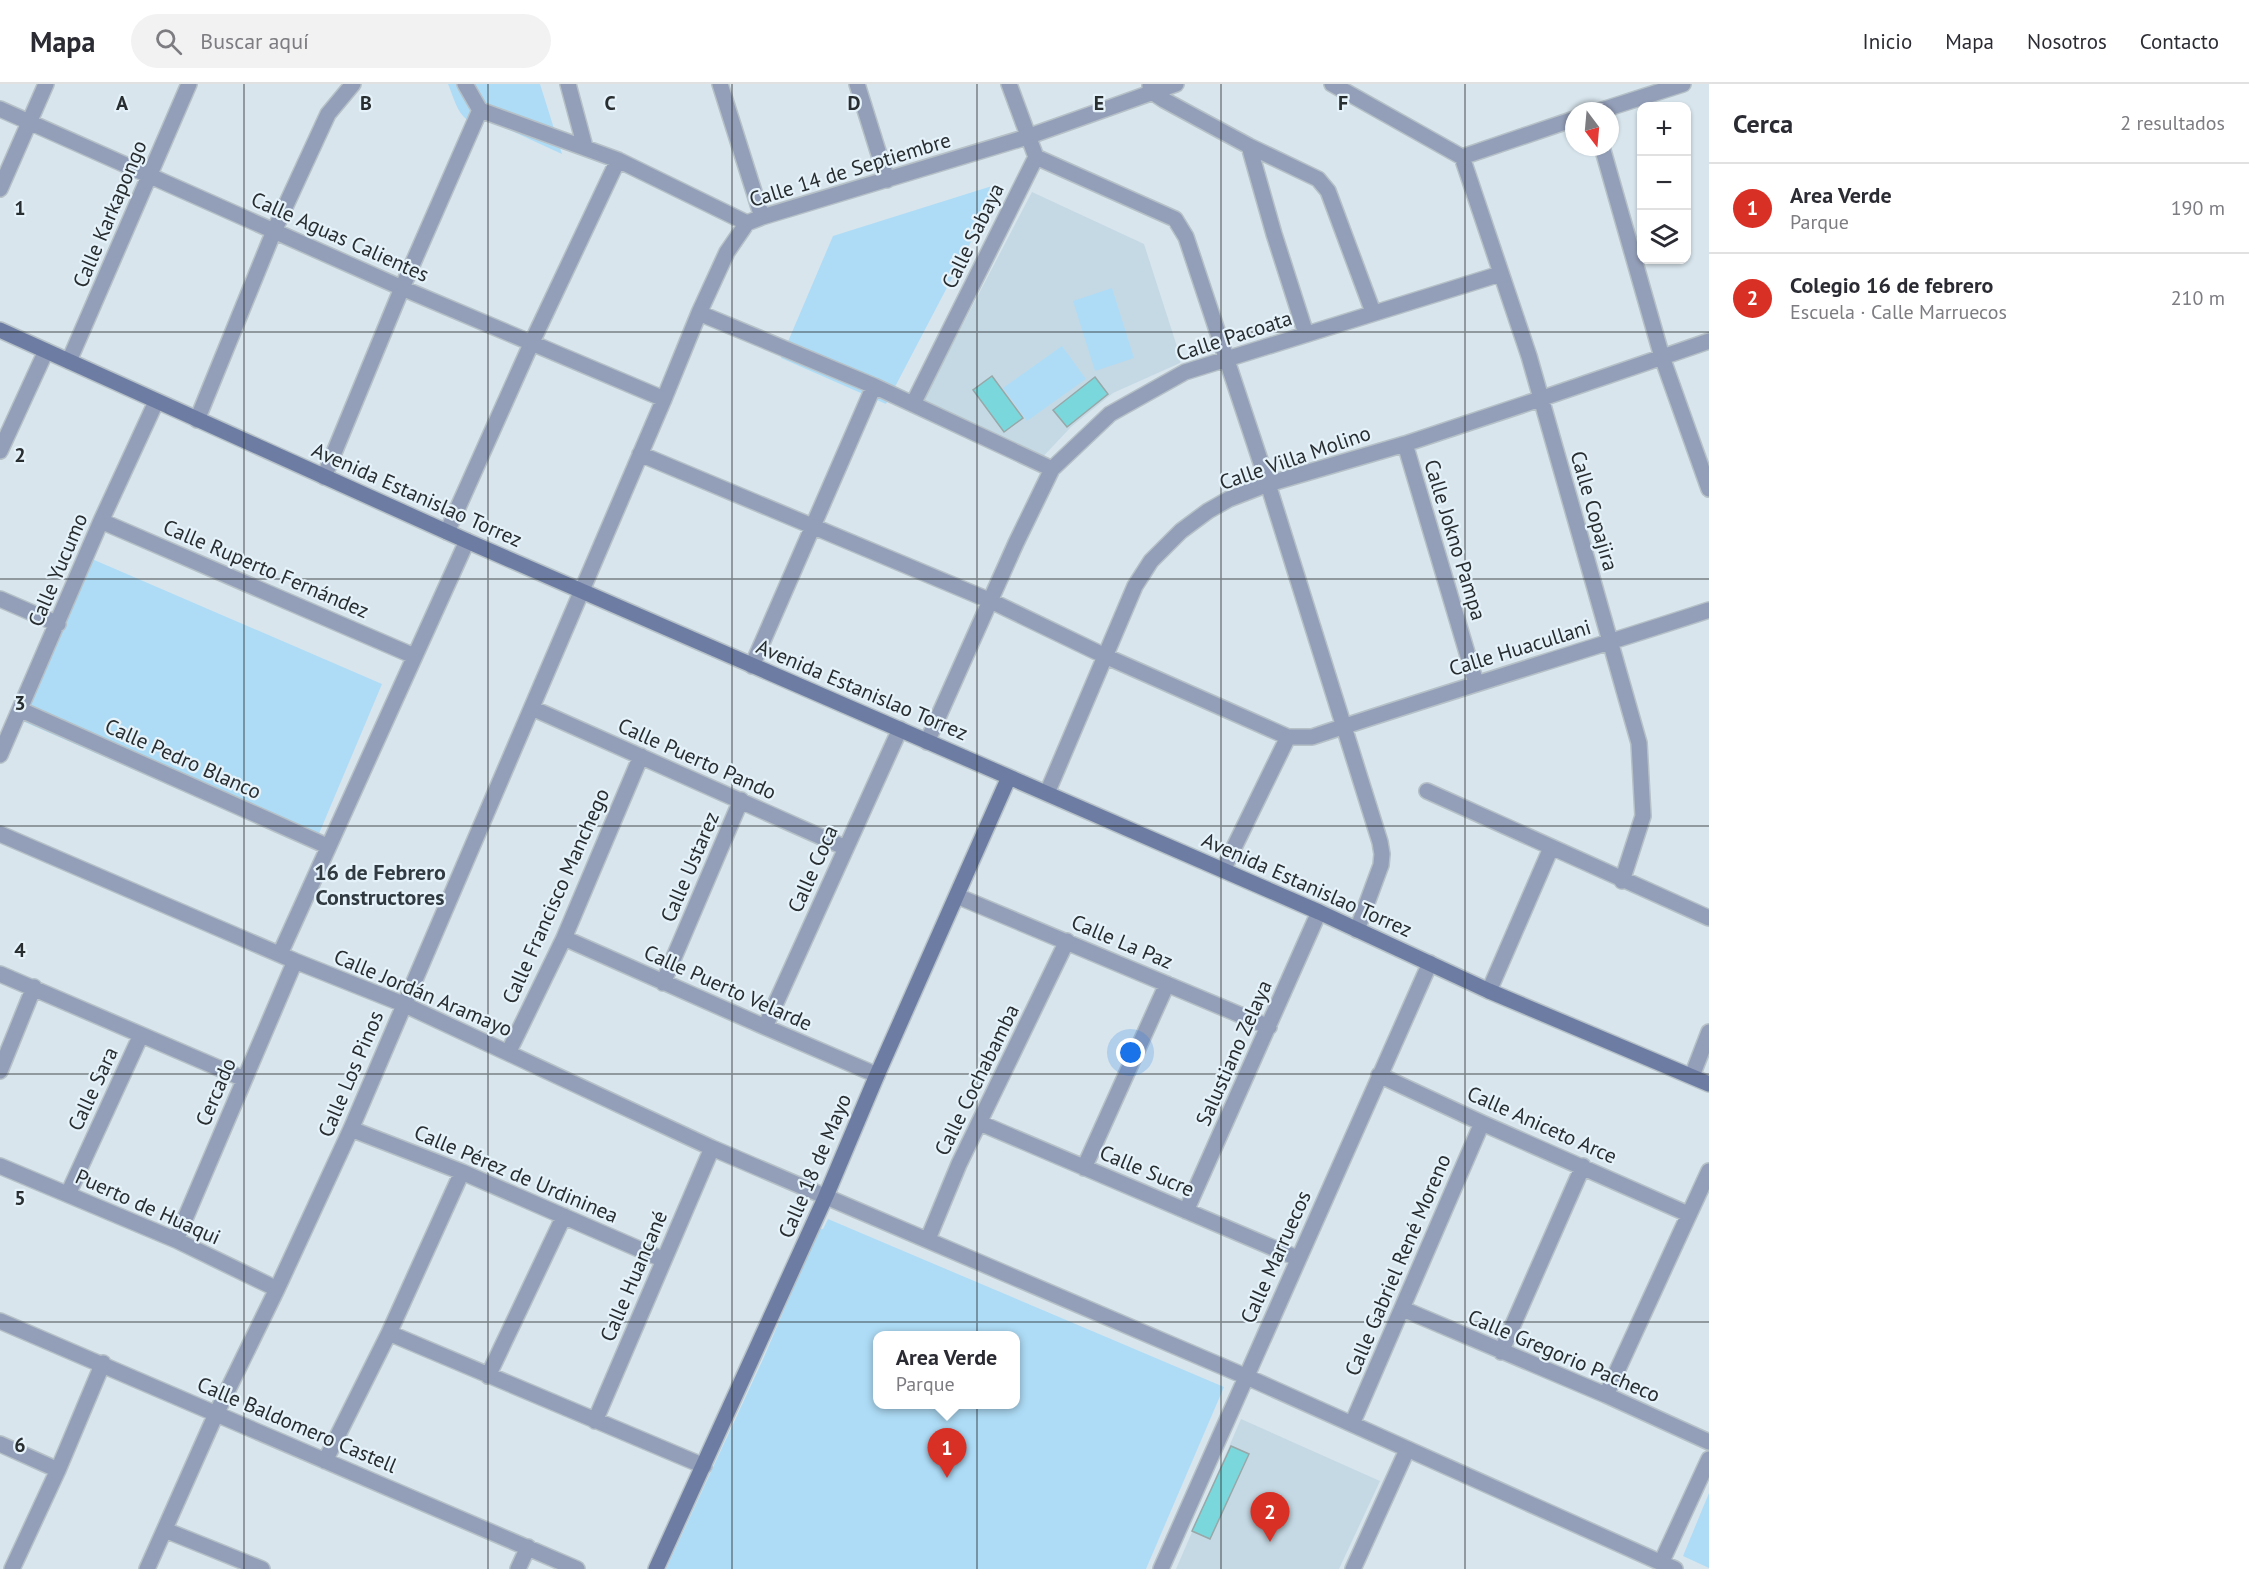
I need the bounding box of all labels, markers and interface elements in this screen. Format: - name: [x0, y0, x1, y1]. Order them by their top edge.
- search box: [131, 14, 551, 68]
- text: Mapa: [30, 23, 95, 60]
- icon: search: [152, 25, 185, 58]
- text: Buscar aquí: [200, 27, 309, 55]
- text: Inicio: [1863, 28, 1912, 55]
- text: Mapa: [1945, 28, 1994, 55]
- text: Nosotros: [2027, 28, 2107, 55]
- text: Contacto: [2140, 28, 2219, 55]
- text: A: [116, 90, 129, 116]
- text: B: [360, 90, 372, 116]
- text: C: [604, 90, 616, 116]
- text: D: [848, 90, 861, 116]
- text: E: [1094, 90, 1104, 116]
- text: F: [1338, 90, 1348, 116]
- north arrow: [1565, 102, 1619, 156]
- map controls: [1637, 102, 1691, 264]
- button: +: [1637, 102, 1691, 156]
- text: Cerca: [1733, 107, 1793, 140]
- text: 2 resultados: [2120, 110, 2225, 136]
- street label: Calle 14 de Septiembre: [746, 126, 954, 213]
- street label: Calle Karkapongo: [66, 136, 153, 292]
- button: −: [1637, 156, 1691, 210]
- street label: Calle Sabaya: [935, 179, 1010, 293]
- text: Area Verde: [1790, 181, 1892, 209]
- street label: Calle Aguas Calientes: [247, 185, 433, 288]
- text: 1: [14, 195, 26, 221]
- text: 1: [1747, 195, 1758, 221]
- text: 190 m: [2171, 195, 2225, 221]
- text: Parque: [1790, 209, 1849, 235]
- button: layers: [1637, 210, 1691, 264]
- text: Colegio 16 de febrero: [1790, 271, 1993, 299]
- text: 2: [1747, 285, 1758, 311]
- text: 210 m: [2171, 285, 2225, 311]
- text: Escuela · Calle Marruecos: [1790, 299, 2007, 325]
- street label: Calle Pacoata: [1173, 304, 1295, 367]
- street label: Calle Villa Molino: [1216, 419, 1374, 496]
- street label: Avenida Estanislao Torrez: [308, 436, 526, 553]
- text: 2: [14, 442, 26, 468]
- street label: Calle Copajira: [1564, 448, 1625, 574]
- street label: Calle Jokno Pampa: [1418, 456, 1493, 623]
- street label: Calle Yucumo: [22, 509, 94, 631]
- street label: Calle Ruperto Fernández: [159, 513, 373, 624]
- street label: Calle Huacullani: [1446, 613, 1594, 682]
- street label: Avenida Estanislao Torrez: [752, 633, 972, 746]
- text: 3: [14, 690, 26, 716]
- street label: Calle Pedro Blanco: [101, 712, 265, 805]
- street label: Calle Puerto Pando: [614, 712, 781, 806]
- street label: Calle Francisco Manchego: [496, 784, 615, 1008]
- street label: Calle Ustarez: [654, 807, 725, 926]
- street label: Calle Coca: [781, 821, 844, 917]
- street label: Avenida Estanislao Torrez: [1198, 826, 1416, 943]
- district label: 16 de Febrero Constructores: [314, 858, 446, 911]
- street label: Calle La Paz: [1067, 908, 1177, 975]
- text: 4: [14, 937, 26, 963]
- street label: Calle Puerto Velarde: [640, 938, 817, 1037]
- street label: Calle Jordán Aramayo: [330, 943, 517, 1042]
- street label: Salustiano Zelaya: [1189, 976, 1278, 1130]
- street label: Calle Cochabamba: [928, 1000, 1025, 1160]
- street label: Calle Los Pinos: [312, 1006, 389, 1141]
- your location: [1116, 1038, 1145, 1067]
- street label: Calle Sara: [61, 1042, 124, 1135]
- street label: Cercado: [189, 1054, 242, 1130]
- street label: Calle Aniceto Arce: [1463, 1079, 1621, 1170]
- street label: Calle 18 de Mayo: [772, 1089, 857, 1242]
- street label: Calle Pérez de Urdininea: [410, 1118, 622, 1229]
- street label: Calle Sucre: [1096, 1139, 1199, 1203]
- street label: Calle Gabriel René Moreno: [1338, 1150, 1457, 1380]
- street label: Puerto de Huaqui: [71, 1162, 225, 1251]
- text: 5: [14, 1185, 26, 1211]
- street label: Calle Marruecos: [1234, 1186, 1317, 1327]
- street label: Calle Huancané: [594, 1206, 673, 1346]
- street label: Calle Gregorio Pacheco: [1464, 1303, 1664, 1408]
- popup: [873, 1331, 1020, 1409]
- text: Area Verde: [896, 1343, 997, 1371]
- street label: Calle Baldomero Castell: [193, 1370, 401, 1479]
- text: Parque: [896, 1371, 955, 1397]
- pin: 1: [928, 1428, 966, 1478]
- text: 6: [14, 1432, 26, 1458]
- pin: 2: [1250, 1492, 1290, 1542]

